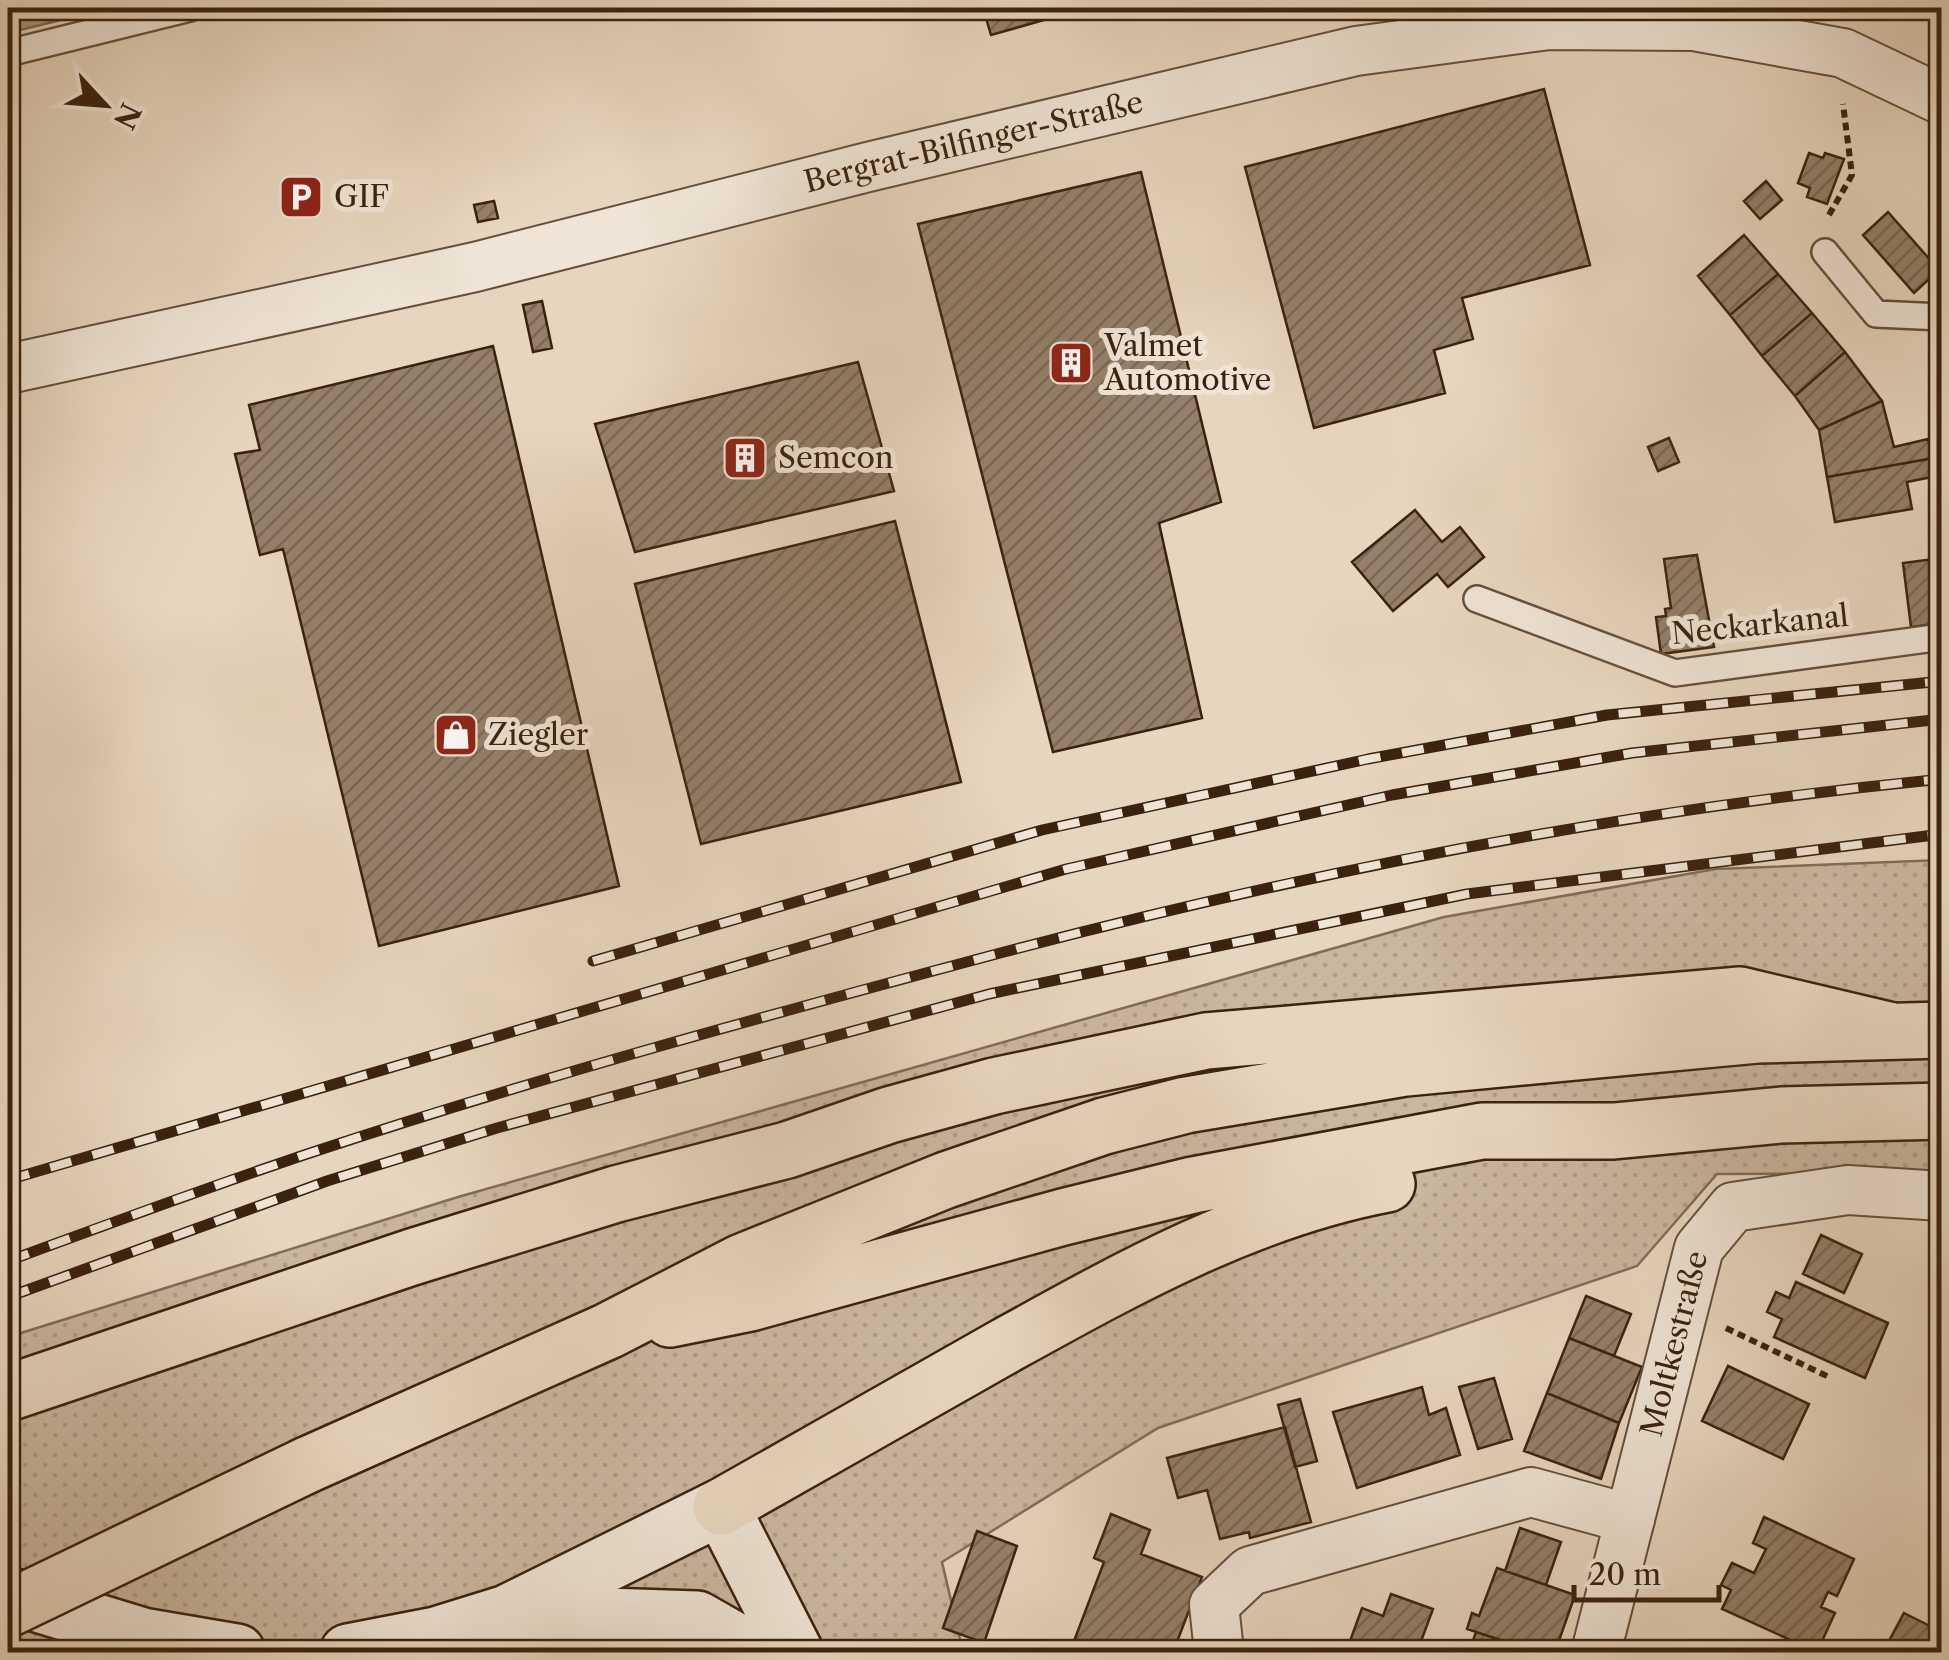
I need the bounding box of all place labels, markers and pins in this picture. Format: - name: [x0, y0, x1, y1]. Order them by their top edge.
- parking icon: GIF: [278, 174, 324, 220]
- place label: GIF: [334, 178, 389, 215]
- place label: Valmet Automotive: [1103, 327, 1271, 398]
- building icon: Valmet Automotive: [1048, 340, 1094, 386]
- building icon: Semcon: [722, 435, 768, 481]
- place label: Semcon: [778, 439, 894, 476]
- shop icon: Ziegler: [433, 712, 479, 758]
- place label: Ziegler: [488, 716, 589, 753]

